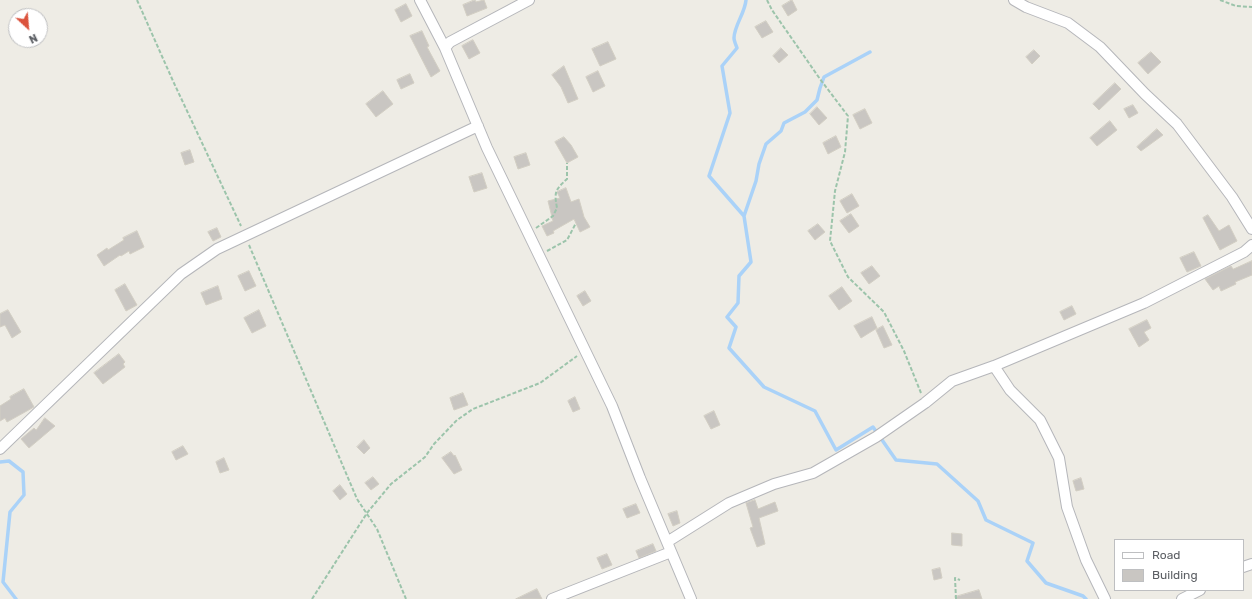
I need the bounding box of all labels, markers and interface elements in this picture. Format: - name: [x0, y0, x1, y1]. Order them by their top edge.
- north arrow: [8, 8, 48, 48]
- text: N: [27, 31, 39, 46]
- legend: [1114, 539, 1244, 591]
- text: Road: [1152, 548, 1180, 562]
- text: Building: [1152, 568, 1198, 582]

